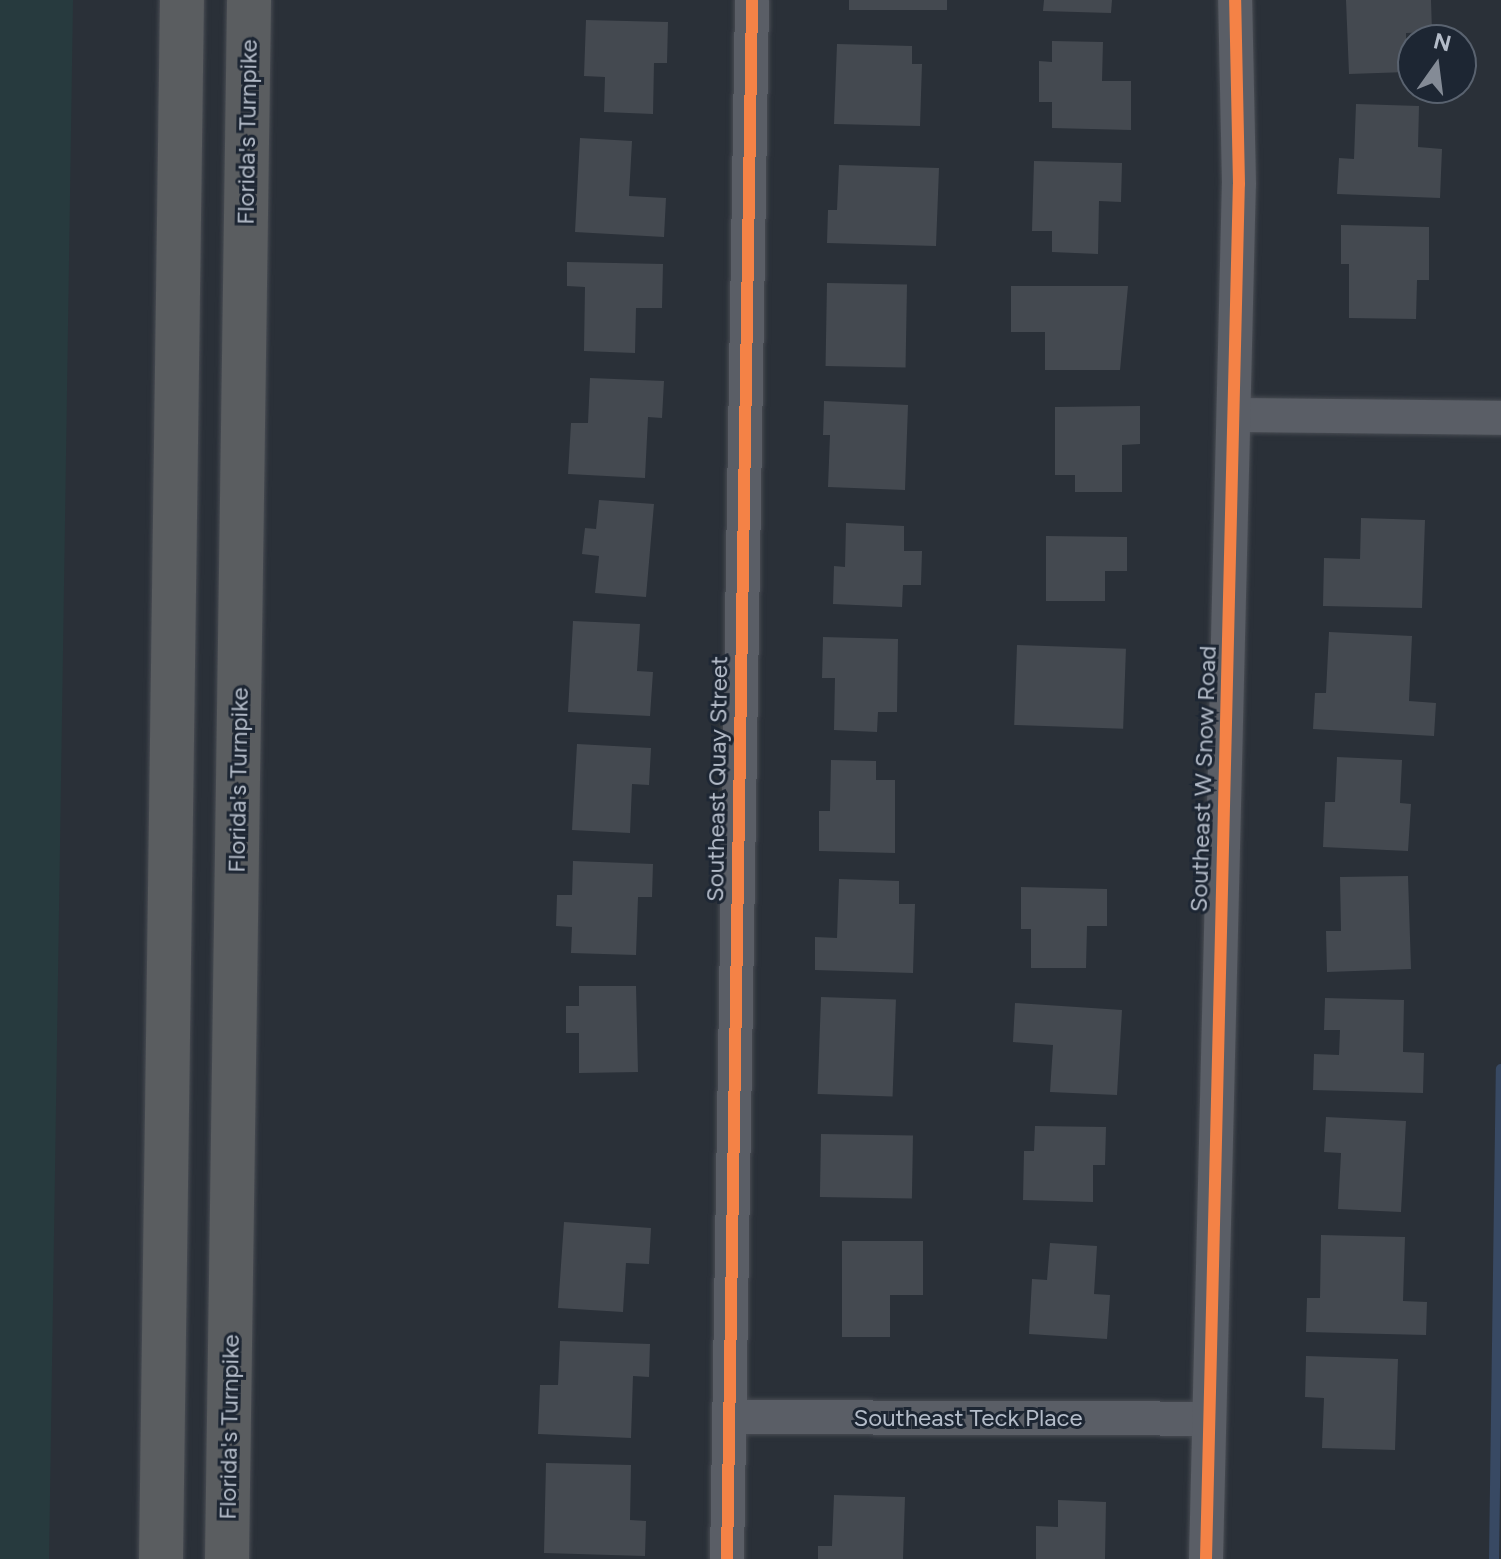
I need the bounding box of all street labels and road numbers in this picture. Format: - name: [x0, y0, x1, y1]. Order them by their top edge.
- street label: Florida's Turnpike: [231, 39, 263, 225]
- street label: Southeast W Snow Road: [1184, 645, 1222, 913]
- street label: Southeast Quay Street: [700, 656, 734, 902]
- street label: Florida's Turnpike: [222, 687, 254, 873]
- street label: Florida's Turnpike: [213, 1334, 245, 1520]
- street label: Southeast Teck Place: [854, 1404, 1082, 1432]

